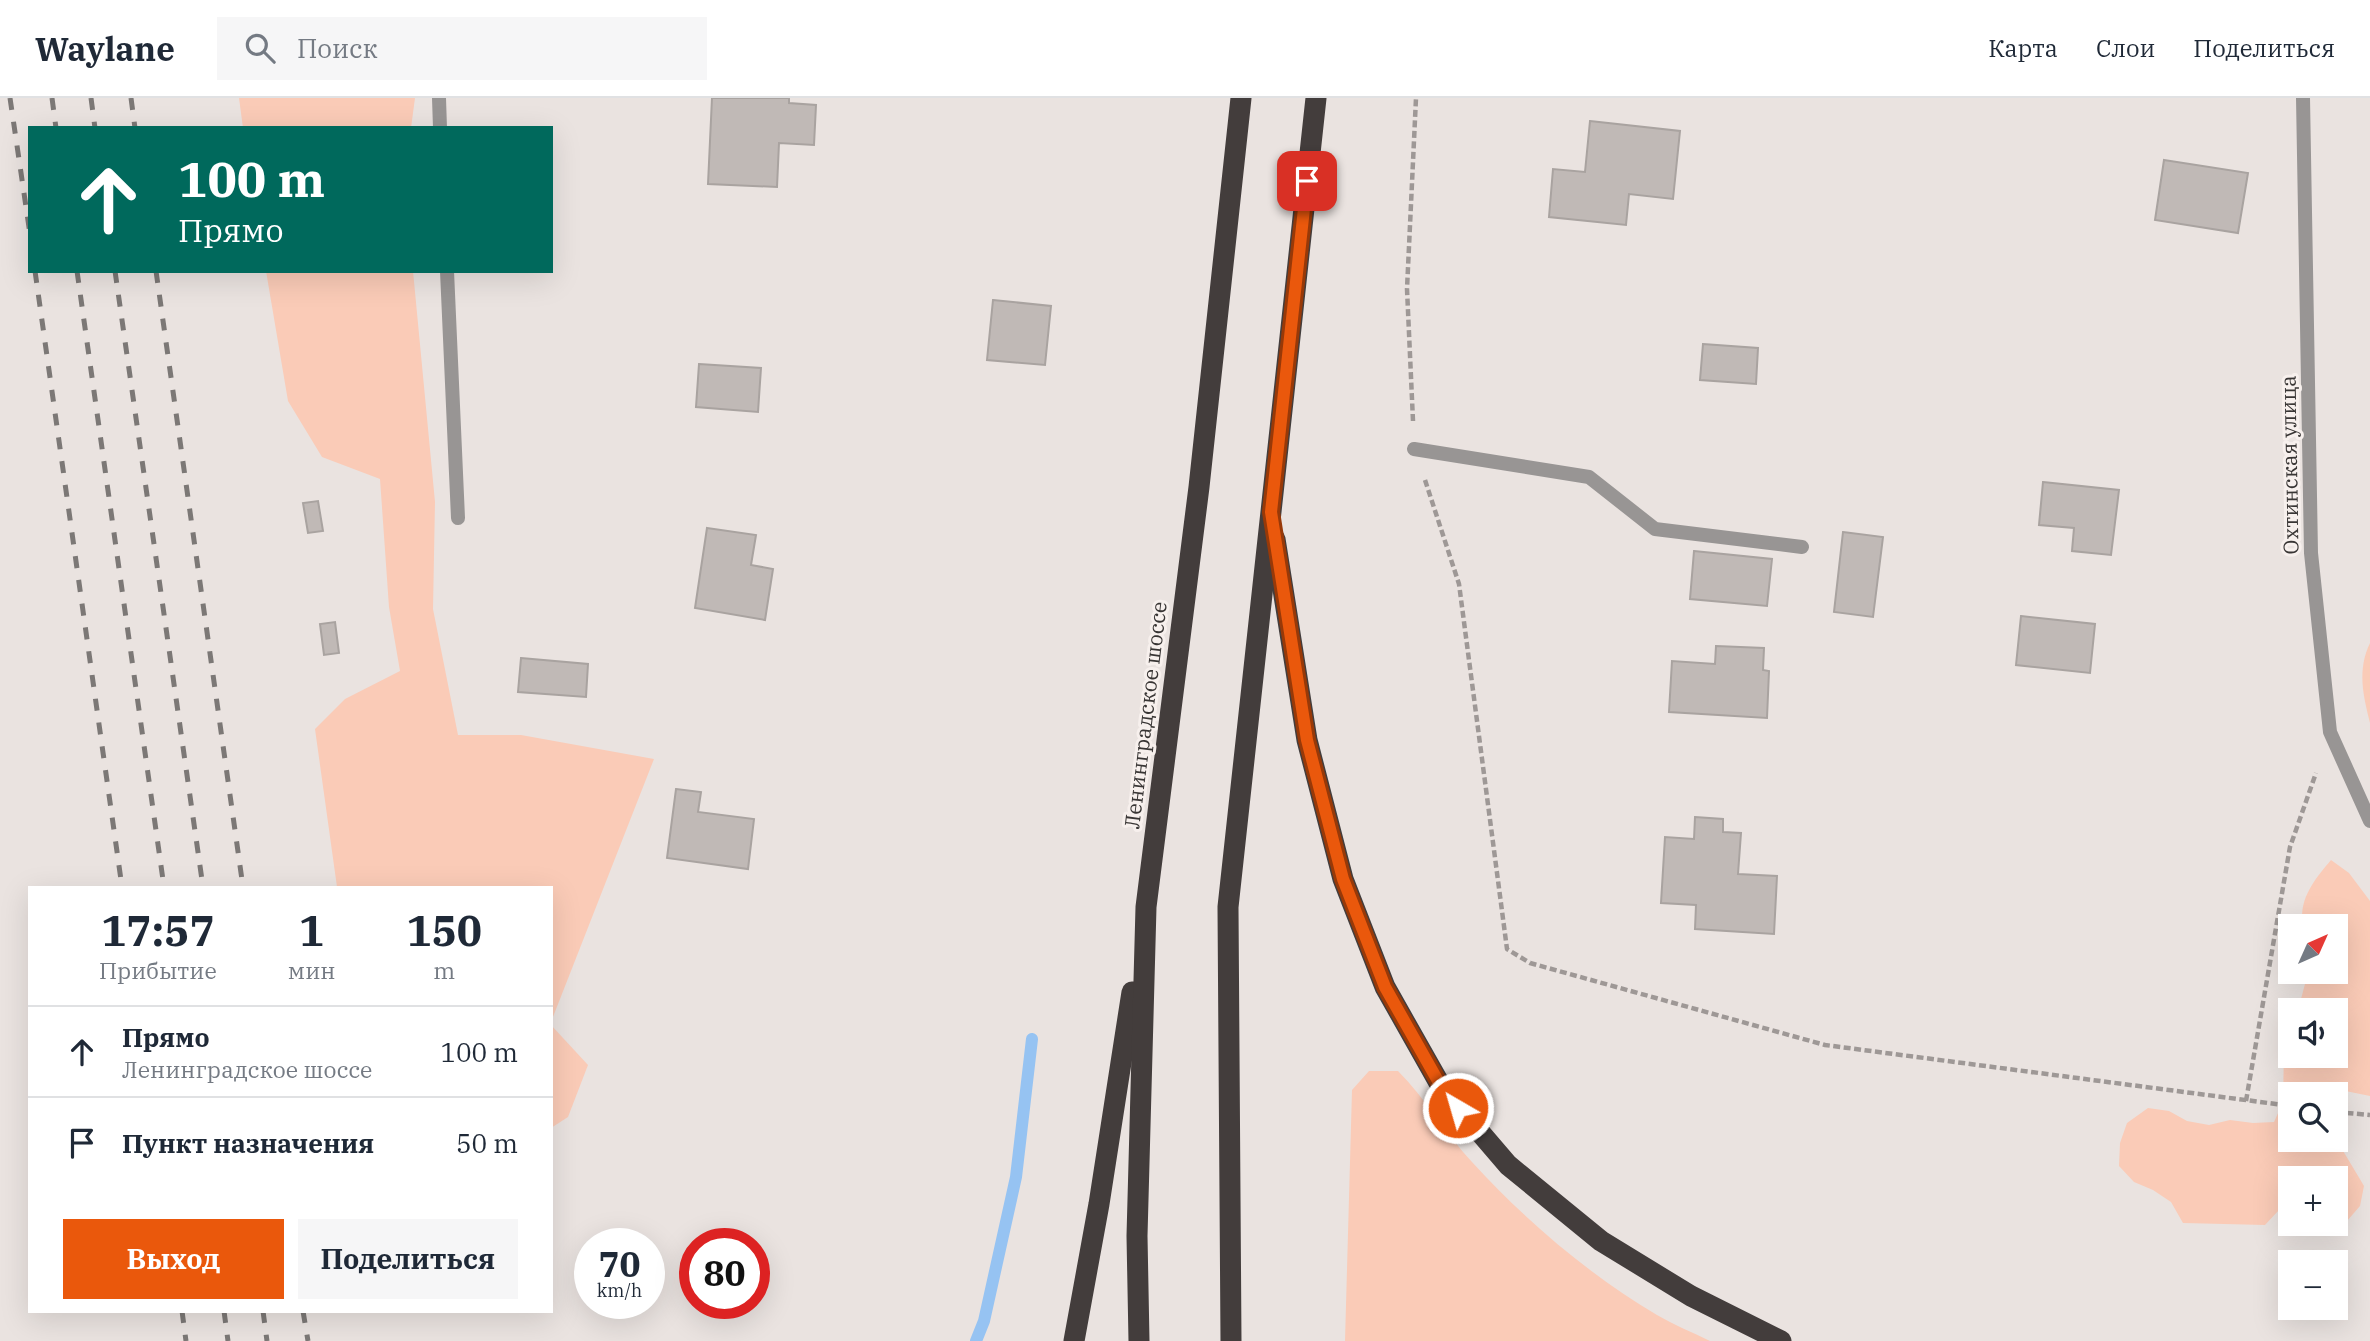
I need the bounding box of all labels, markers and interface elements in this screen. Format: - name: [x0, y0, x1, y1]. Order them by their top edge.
- search box: [217, 17, 707, 80]
- text: Waylane: [35, 27, 175, 70]
- icon: search: [241, 29, 279, 67]
- text: Поиск: [297, 31, 378, 65]
- text: Карта: [1988, 32, 2058, 64]
- text: Слои: [2096, 32, 2155, 64]
- text: Поделиться: [2193, 32, 2335, 64]
- text: 100 m: [178, 147, 325, 210]
- pin: [1277, 151, 1337, 211]
- icon: ahead: [63, 154, 154, 245]
- icon: arrive: [1288, 162, 1326, 200]
- text: Прямо: [178, 209, 283, 251]
- street label: Охтинская улица: [2273, 375, 2305, 555]
- street label: Ленинградское шоссе: [1117, 600, 1173, 830]
- text: 17:57: [101, 903, 215, 958]
- text: 1: [299, 903, 324, 958]
- text: 150: [406, 903, 482, 958]
- north arrow: [2278, 914, 2348, 984]
- map controls: [2278, 914, 2348, 1320]
- text: Прибытие: [99, 955, 217, 985]
- text: мин: [288, 955, 336, 985]
- text: m: [433, 955, 455, 985]
- button: sound: [2278, 998, 2348, 1068]
- text: Прямо: [122, 1020, 210, 1054]
- icon: ahead: [63, 1033, 101, 1071]
- text: 100 m: [440, 1035, 518, 1069]
- text: Ленинградское шоссе: [122, 1054, 372, 1084]
- position arrow: [1421, 1071, 1495, 1145]
- button: search: [2278, 1082, 2348, 1152]
- icon: arrive: [63, 1124, 101, 1162]
- text: Пункт назначения: [122, 1126, 374, 1160]
- text: 50 m: [456, 1126, 518, 1160]
- button: +: [2278, 1166, 2348, 1236]
- button: Выход: [63, 1219, 284, 1299]
- button: Поделиться: [298, 1219, 518, 1299]
- speed limit sign: 80: [679, 1228, 770, 1319]
- text: 70: [598, 1241, 641, 1287]
- button: −: [2278, 1250, 2348, 1320]
- text: km/h: [597, 1279, 642, 1302]

